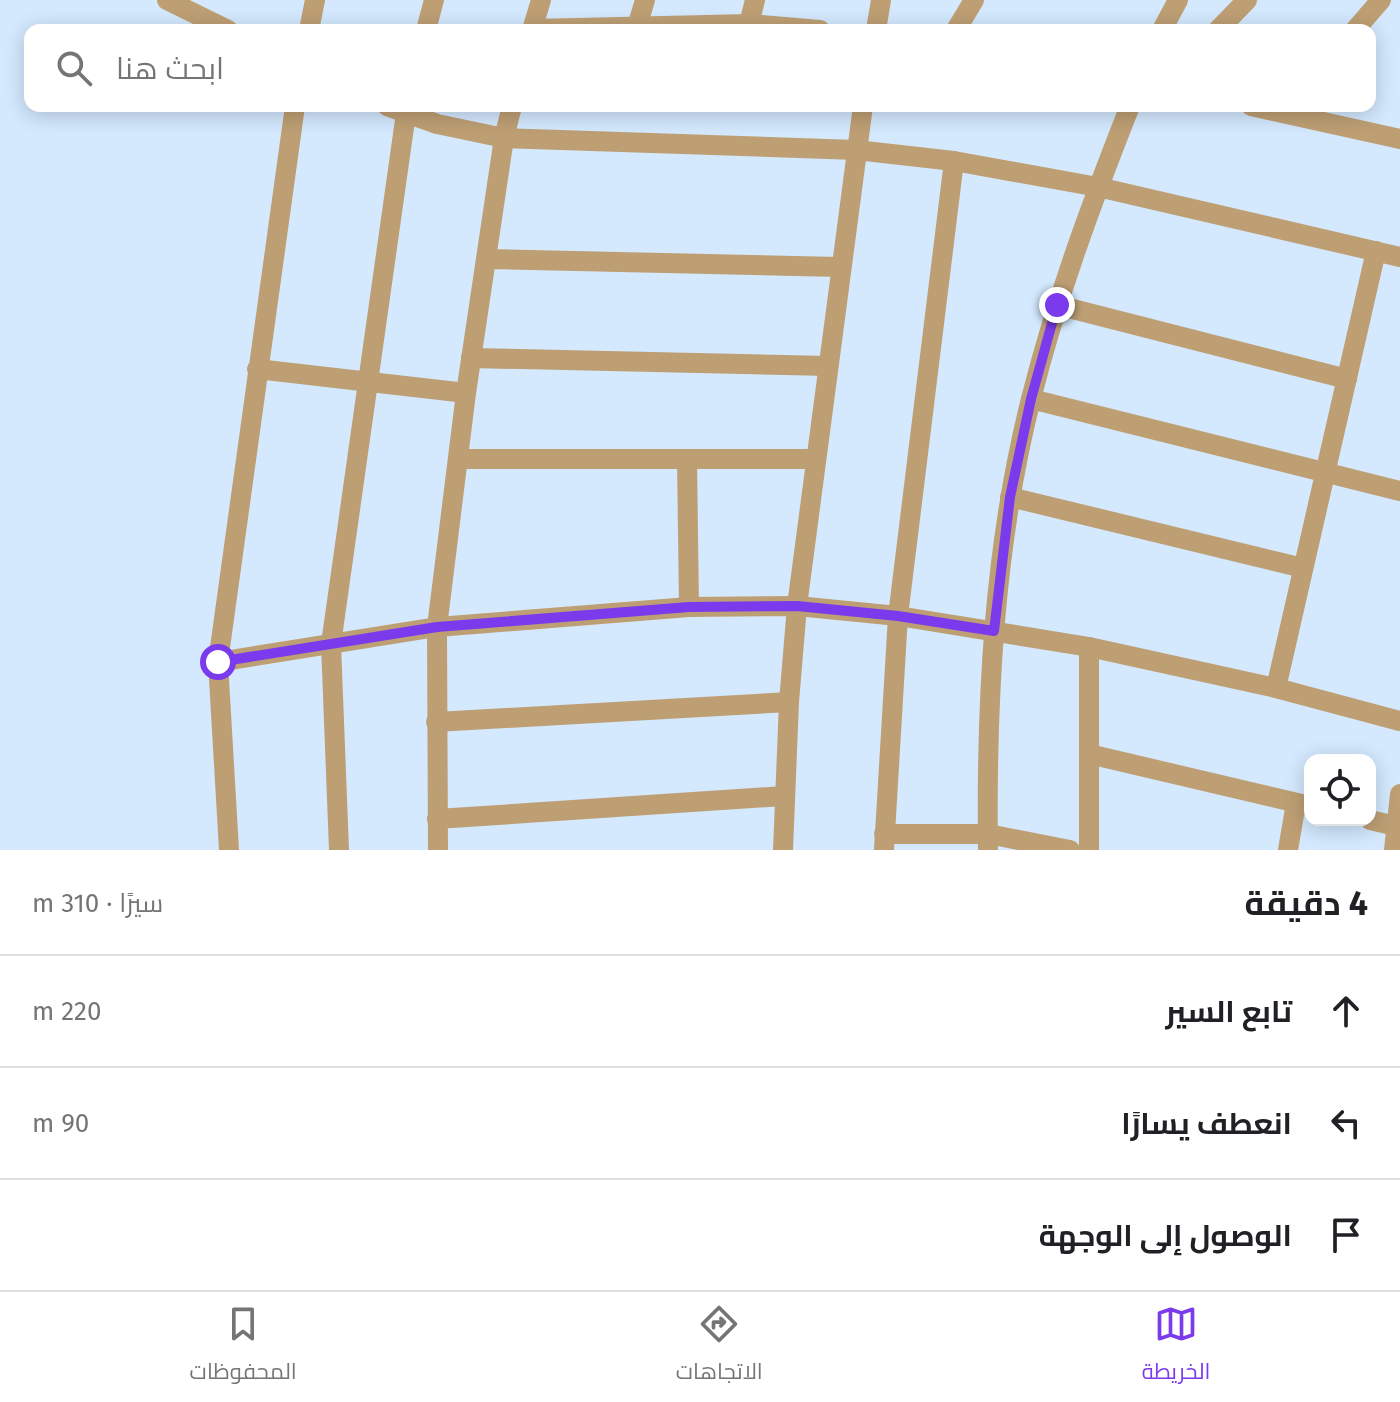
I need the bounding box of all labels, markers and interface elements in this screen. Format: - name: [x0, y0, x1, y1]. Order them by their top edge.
- search box: [24, 24, 1376, 112]
- icon: search: [52, 46, 96, 90]
- text: ابحث هنا: [116, 51, 224, 87]
- route end: [1039, 287, 1075, 323]
- route start: [200, 644, 236, 680]
- map controls: [1304, 754, 1376, 826]
- button: locate: [1304, 754, 1376, 826]
- text: 4 دقيقة: [1245, 883, 1368, 924]
- text: سيرًا · 310 m: [32, 888, 163, 919]
- icon: ahead: [1324, 989, 1368, 1033]
- text: تابع السير: [1166, 994, 1292, 1030]
- text: 220 m: [32, 996, 101, 1027]
- icon: left: [1324, 1101, 1368, 1145]
- text: انعطف يسارًا: [1121, 1106, 1292, 1142]
- text: 90 m: [32, 1108, 89, 1139]
- icon: arrive: [1324, 1213, 1368, 1257]
- text: الوصول إلى الوجهة: [1039, 1218, 1292, 1254]
- tab: المحفوظات: [190, 1302, 297, 1392]
- tab: الاتجاهات: [676, 1302, 763, 1392]
- tab: الخريطة: [1142, 1302, 1210, 1392]

